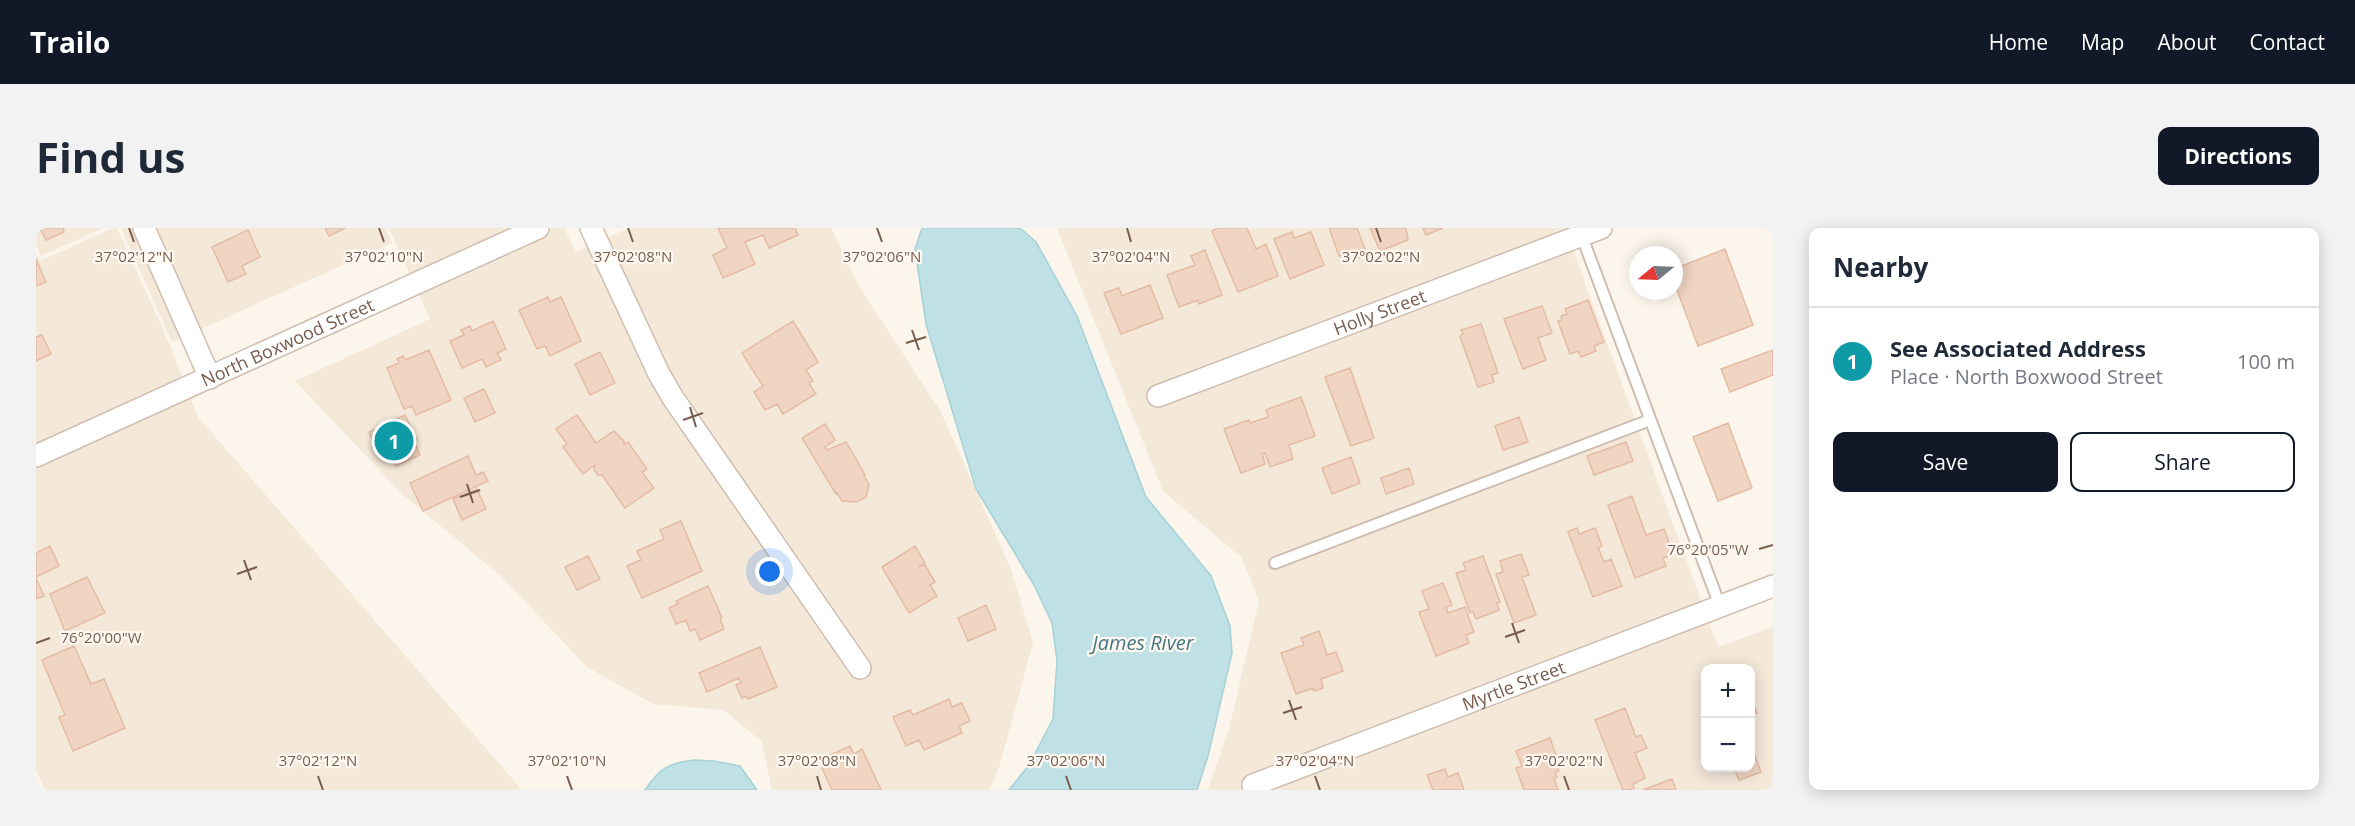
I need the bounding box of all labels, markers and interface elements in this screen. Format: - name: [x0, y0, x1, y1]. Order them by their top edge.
- text: Trailo: [30, 23, 110, 61]
- text: Home: [1989, 28, 2048, 56]
- text: Map: [2081, 28, 2124, 56]
- text: About: [2157, 28, 2217, 56]
- text: Contact: [2250, 28, 2325, 56]
- button: Directions: [2158, 127, 2319, 185]
- text: Find us: [36, 128, 185, 185]
- text: 37°02'12"N: [95, 246, 173, 266]
- text: 37°02'10"N: [345, 246, 423, 266]
- text: 37°02'08"N: [594, 246, 672, 266]
- text: 37°02'06"N: [843, 246, 921, 266]
- text: 37°02'04"N: [1092, 246, 1170, 266]
- text: 37°02'02"N: [1342, 246, 1420, 266]
- north arrow: [1629, 246, 1683, 300]
- text: Nearby: [1833, 249, 1928, 285]
- street label: Holly Street: [1330, 284, 1429, 340]
- street label: North Boxwood Street: [197, 292, 378, 392]
- text: See Associated Address: [1890, 333, 2146, 363]
- text: 1: [1847, 348, 1858, 375]
- text: 100 m: [2237, 348, 2295, 375]
- text: Place · North Boxwood Street: [1890, 363, 2163, 390]
- pin: 1: [374, 418, 414, 464]
- button: Save: [1833, 432, 2058, 492]
- button: Share: [2070, 432, 2295, 492]
- text: 76°20'05"W: [1668, 539, 1749, 559]
- your location: [755, 557, 784, 586]
- text: 76°20'00"W: [61, 627, 142, 647]
- water label: James River: [1088, 629, 1195, 656]
- street label: Myrtle Street: [1459, 655, 1569, 716]
- map controls: [1701, 664, 1755, 772]
- button: +: [1701, 664, 1755, 718]
- button: −: [1701, 718, 1755, 772]
- text: 37°02'12"N: [279, 750, 357, 770]
- text: 37°02'10"N: [528, 750, 606, 770]
- text: 37°02'08"N: [778, 750, 856, 770]
- text: 37°02'06"N: [1027, 750, 1105, 770]
- text: 37°02'04"N: [1276, 750, 1354, 770]
- text: 37°02'02"N: [1525, 750, 1603, 770]

